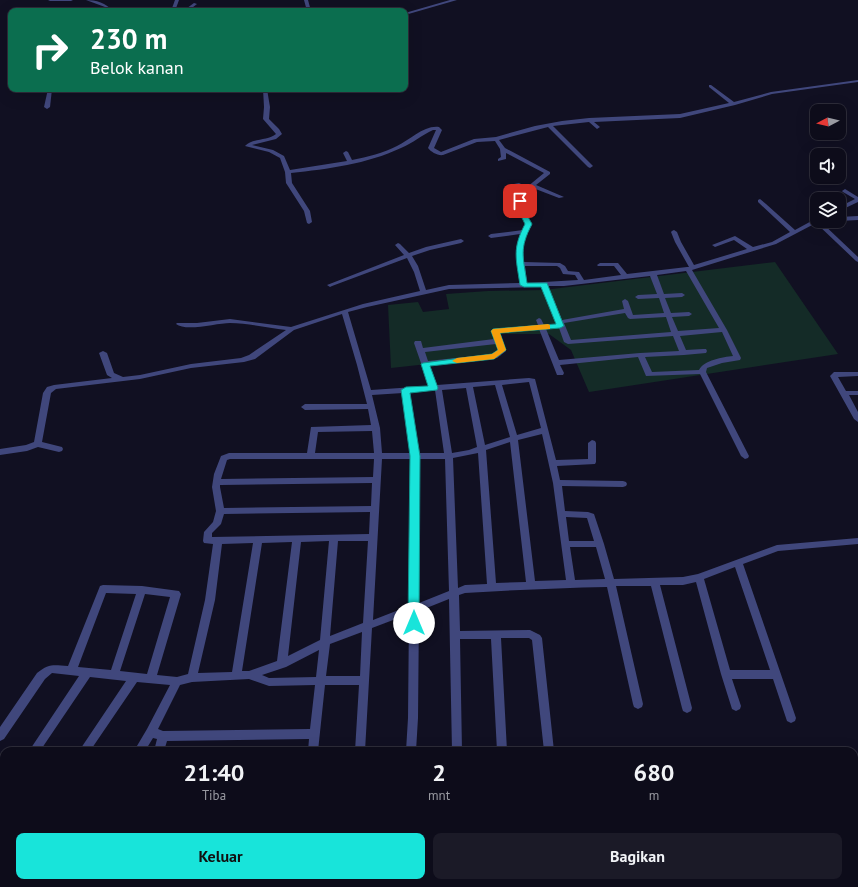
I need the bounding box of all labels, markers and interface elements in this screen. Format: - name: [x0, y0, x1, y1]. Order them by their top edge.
- text: 230 m: [90, 20, 167, 57]
- icon: right: [24, 24, 76, 76]
- text: Belok kanan: [90, 56, 184, 79]
- north arrow: [810, 104, 846, 140]
- map controls: [810, 104, 846, 228]
- button: sound: [810, 148, 846, 184]
- pin: [503, 184, 537, 218]
- icon: arrive: [509, 190, 531, 212]
- button: layers: [810, 192, 846, 228]
- position arrow: [393, 602, 435, 644]
- text: 21:40: [184, 757, 244, 788]
- text: 2: [432, 757, 446, 788]
- text: 680: [634, 757, 674, 788]
- text: Tiba: [202, 787, 226, 804]
- text: mnt: [428, 787, 450, 804]
- text: m: [649, 787, 659, 804]
- button: Keluar: [16, 833, 425, 879]
- button: Bagikan: [433, 833, 842, 879]

